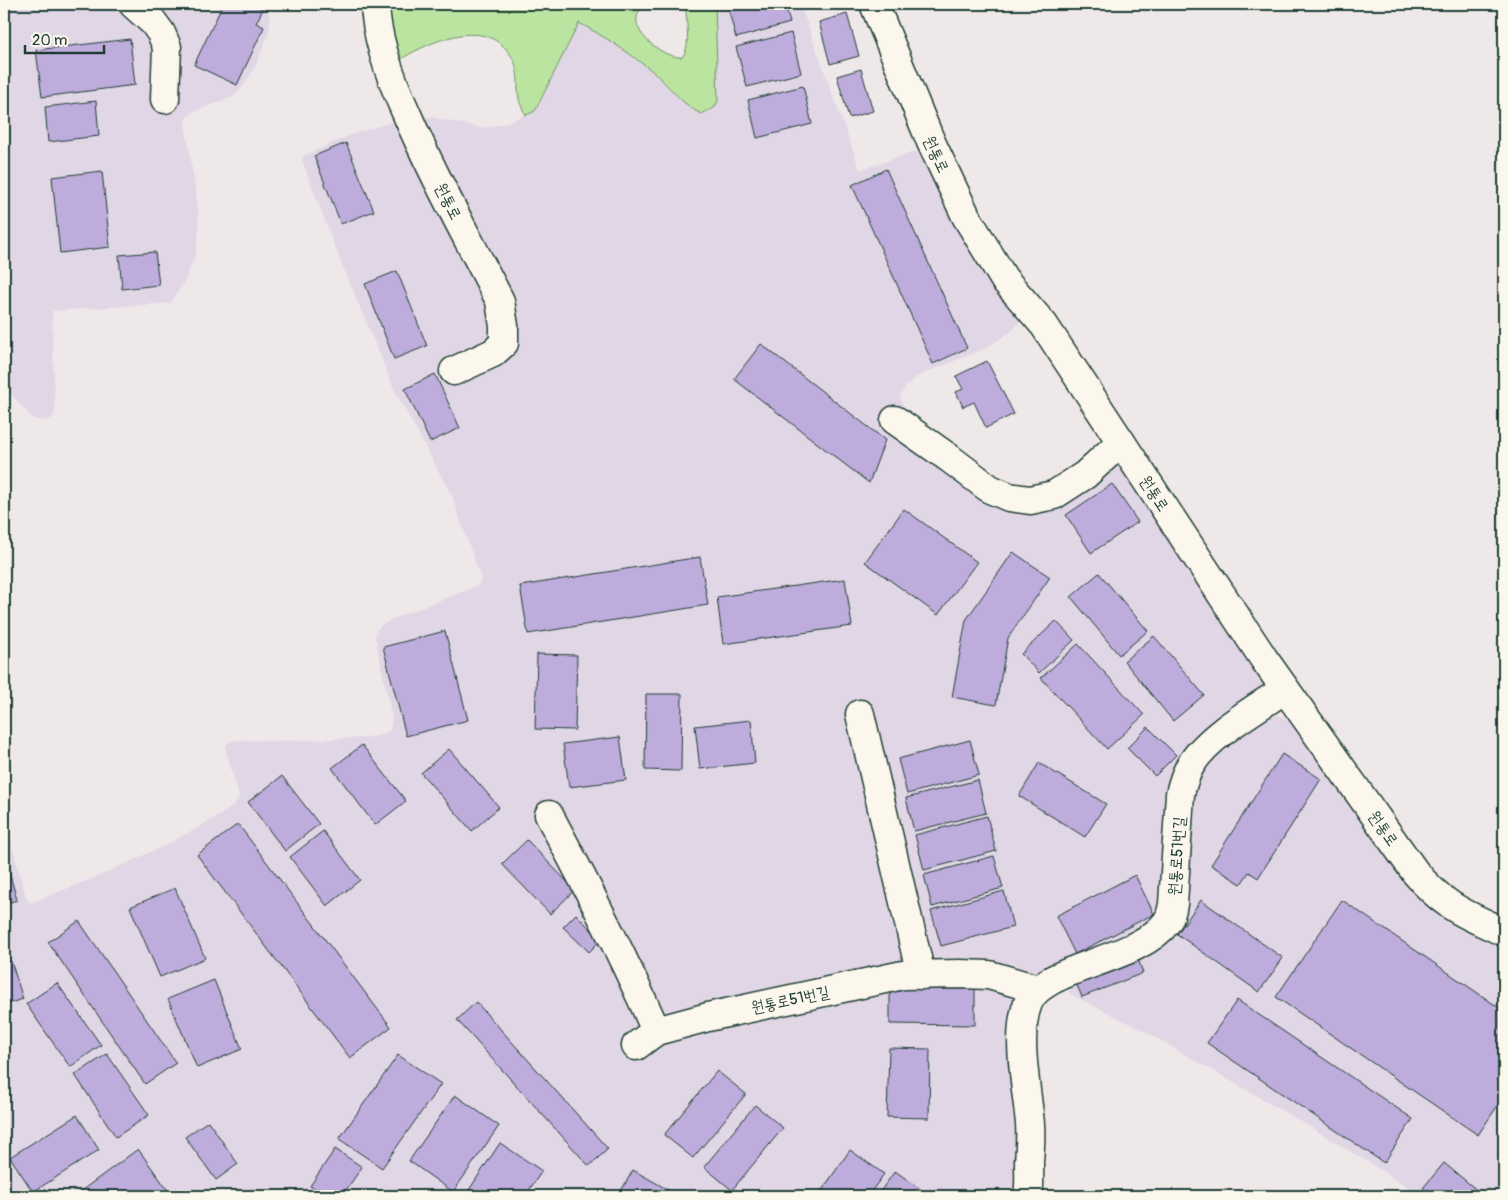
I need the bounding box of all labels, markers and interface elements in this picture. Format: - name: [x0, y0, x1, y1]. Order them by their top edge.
- scale bar: [25, 22, 104, 54]
- text: 20 m: [32, 31, 67, 50]
- street label: 원통로: [919, 133, 953, 176]
- street label: 원통로: [430, 180, 466, 223]
- street label: 원통로: [1135, 472, 1173, 515]
- street label: 원통로: [1364, 807, 1402, 850]
- street label: 원통로51번길: [1164, 816, 1190, 896]
- street label: 원통로51번길: [749, 982, 831, 1018]

